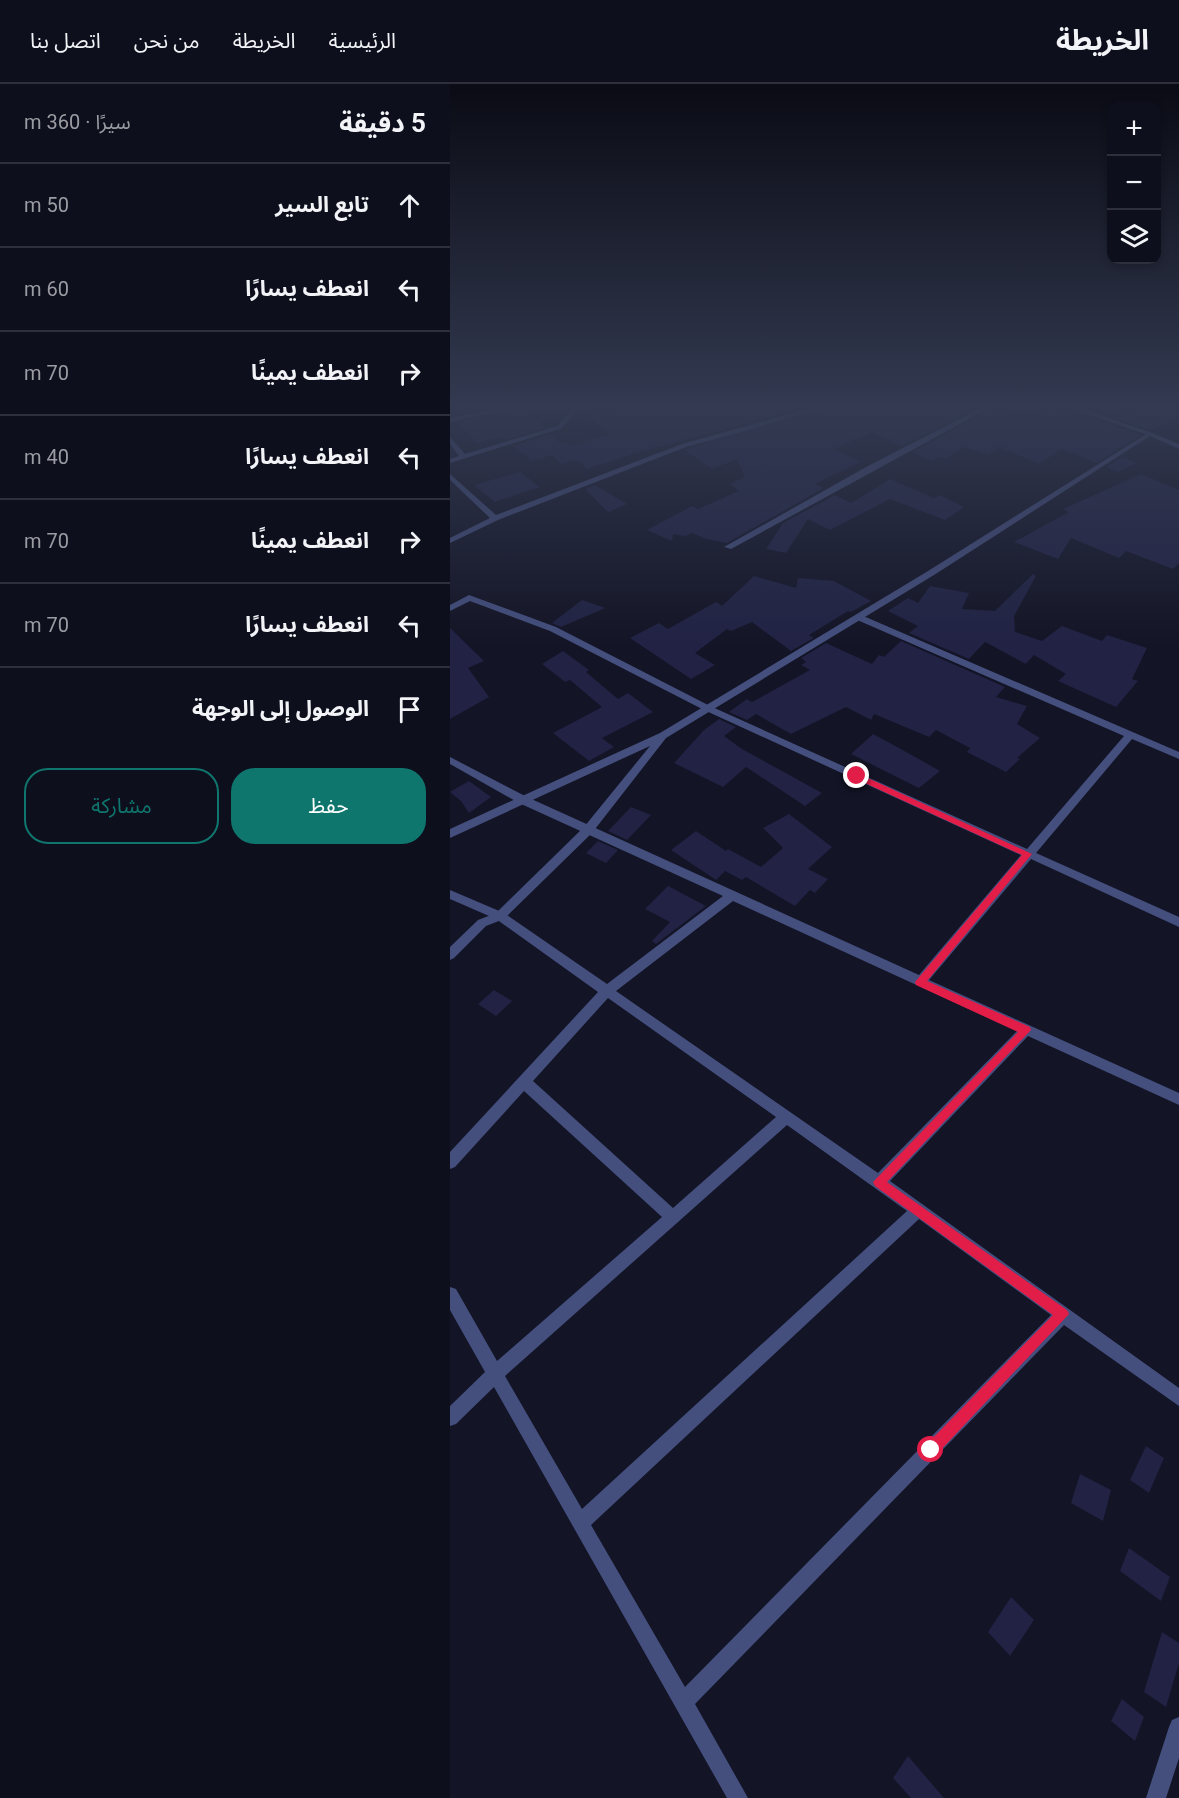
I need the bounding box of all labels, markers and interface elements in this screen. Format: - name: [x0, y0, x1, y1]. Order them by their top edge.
- text: الخريطة: [1056, 24, 1149, 57]
- text: اتصل بنا: [30, 29, 101, 53]
- text: من نحن: [134, 29, 200, 53]
- text: الخريطة: [233, 29, 296, 53]
- text: الرئيسية: [329, 29, 396, 53]
- map controls: [1107, 102, 1161, 264]
- button: +: [1107, 102, 1161, 156]
- text: 5 دقيقة: [339, 108, 426, 138]
- text: سيرًا · 360 m: [24, 110, 131, 134]
- button: −: [1107, 156, 1161, 210]
- icon: ahead: [393, 189, 426, 222]
- text: تابع السير: [275, 192, 369, 217]
- text: 50 m: [24, 193, 69, 217]
- button: layers: [1107, 210, 1161, 264]
- icon: left: [393, 273, 426, 306]
- text: انعطف يسارًا: [245, 276, 369, 301]
- text: 60 m: [24, 277, 69, 301]
- icon: right: [393, 357, 426, 390]
- text: انعطف يمينًا: [251, 360, 369, 385]
- text: 70 m: [24, 361, 69, 385]
- icon: left: [393, 441, 426, 474]
- text: انعطف يسارًا: [245, 444, 369, 469]
- text: 40 m: [24, 445, 69, 469]
- icon: right: [393, 525, 426, 558]
- text: انعطف يمينًا: [251, 528, 369, 553]
- text: 70 m: [24, 529, 69, 553]
- icon: left: [393, 609, 426, 642]
- text: انعطف يسارًا: [245, 612, 369, 637]
- text: 70 m: [24, 613, 69, 637]
- icon: arrive: [393, 693, 426, 726]
- text: الوصول إلى الوجهة: [192, 696, 369, 721]
- route end: [843, 762, 869, 788]
- button: مشاركة: [24, 768, 219, 844]
- button: حفظ: [231, 768, 426, 844]
- route start: [917, 1436, 943, 1462]

